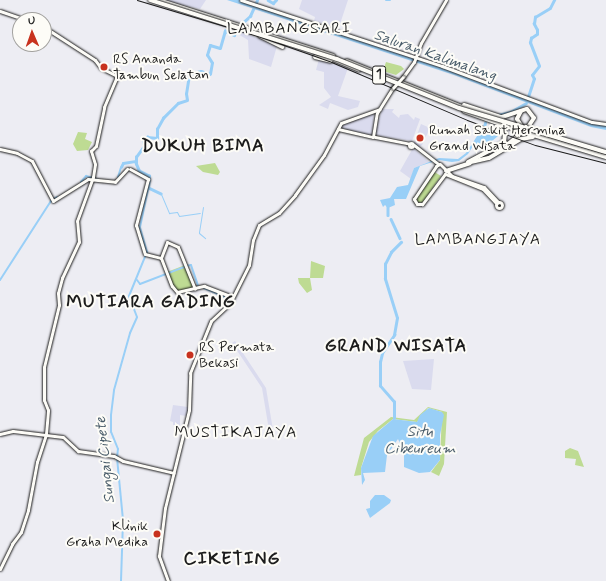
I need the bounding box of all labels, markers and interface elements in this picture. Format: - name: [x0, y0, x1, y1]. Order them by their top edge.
- north arrow: [12, 12, 52, 52]
- text: U: [28, 14, 35, 28]
- district label: LAMBANGSARI: [226, 19, 352, 39]
- water label: Saluran Kalimalang: [371, 27, 499, 85]
- place label: RS Ananda Tambun Selatan: [113, 51, 209, 84]
- marker: RS Ananda Tambun Selatan: [98, 61, 110, 73]
- road number: 1: [372, 64, 386, 86]
- place label: Rumah Sakit Hermina Grand Wisata: [429, 122, 566, 154]
- marker: Rumah Sakit Hermina Grand Wisata: [414, 132, 426, 144]
- district label: DUKUH BIMA: [141, 135, 265, 157]
- district label: LAMBANGJAYA: [414, 230, 542, 250]
- district label: MUTIARA GADING: [64, 291, 238, 313]
- district label: GRAND WISATA: [325, 335, 467, 357]
- place label: RS Permata Bekasi: [199, 339, 276, 372]
- marker: RS Permata Bekasi: [184, 349, 196, 361]
- water label: Sungai Cipete: [92, 416, 120, 504]
- district label: MUSTIKAJAYA: [175, 423, 297, 443]
- water label: Situ Cibeureum: [384, 423, 456, 458]
- place label: Klinik Graha Medika: [64, 518, 148, 550]
- marker: Klinik Graha Medika: [151, 528, 163, 540]
- district label: CIKETING: [184, 548, 280, 570]

